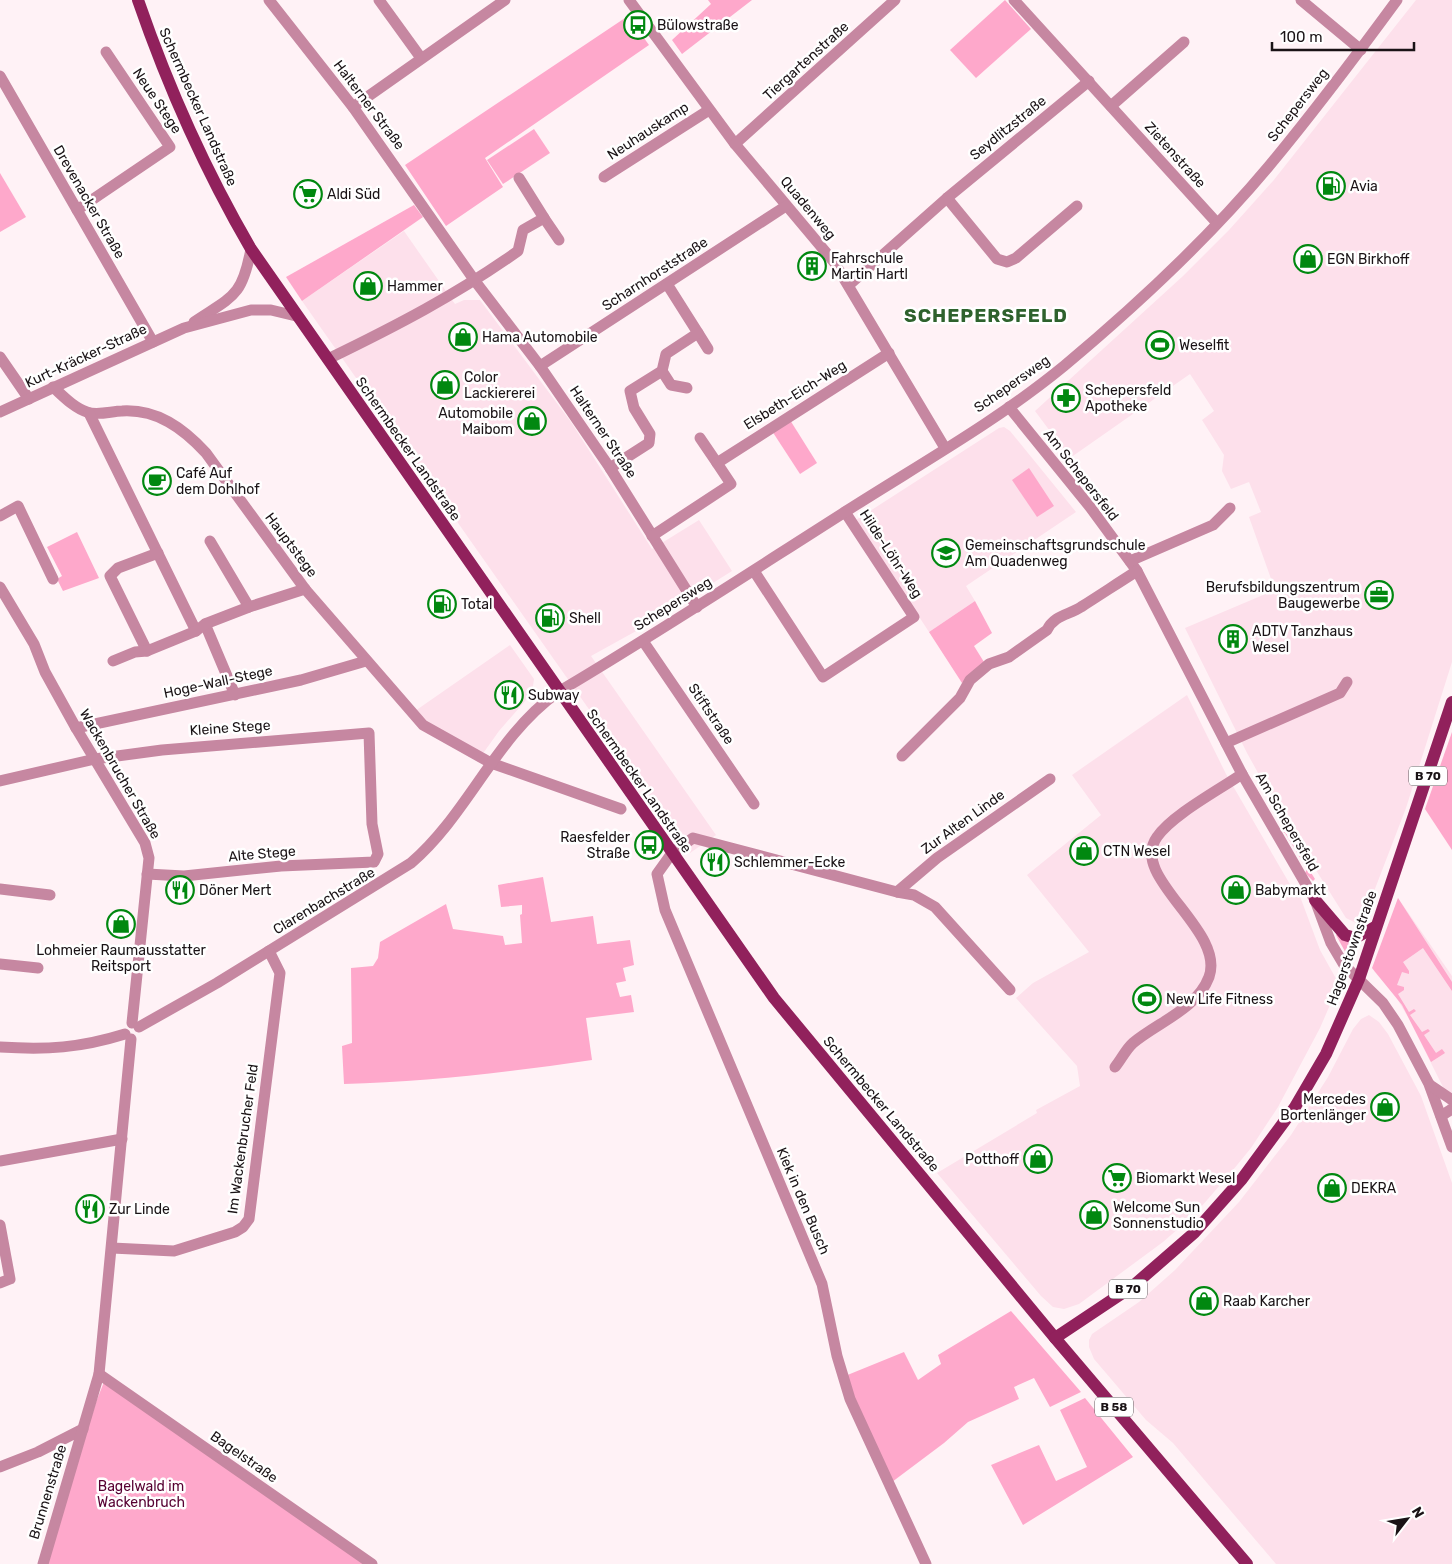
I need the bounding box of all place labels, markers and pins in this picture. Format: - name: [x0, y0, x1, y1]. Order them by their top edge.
- bus stop icon: Bülowstraße: [623, 10, 653, 40]
- place label: Bülowstraße: [657, 17, 739, 34]
- fuel station icon: Avia: [1316, 171, 1346, 201]
- place label: Avia: [1350, 178, 1378, 195]
- supermarket icon: Aldi Süd: [293, 179, 323, 209]
- place label: Aldi Süd: [327, 186, 380, 203]
- shop icon: EGN Birkhoff: [1293, 244, 1323, 274]
- place label: Fahrschule Martin Hartl: [831, 250, 908, 283]
- building icon: Fahrschule Martin Hartl: [797, 251, 827, 281]
- place label: EGN Birkhoff: [1327, 251, 1410, 268]
- shop icon: Hammer: [353, 271, 383, 301]
- place label: Hammer: [387, 278, 443, 295]
- shop icon: Hama Automobile: [448, 322, 478, 352]
- place label: Hama Automobile: [482, 329, 598, 346]
- sports icon: Weselfit: [1145, 330, 1175, 360]
- place label: Weselfit: [1179, 337, 1230, 354]
- place label: Color Lackiererei: [464, 369, 535, 402]
- shop icon: Color Lackiererei: [430, 370, 460, 400]
- place label: Schepersfeld Apotheke: [1085, 382, 1171, 415]
- pharmacy icon: Schepersfeld Apotheke: [1051, 383, 1081, 413]
- place label: Automobile Maibom: [438, 405, 513, 438]
- shop icon: Automobile Maibom: [517, 406, 547, 436]
- place label: Café Auf dem Dohlhof: [176, 465, 260, 498]
- cafe icon: Café Auf dem Dohlhof: [142, 466, 172, 496]
- place label: Gemeinschaftsgrundschule Am Quadenweg: [965, 537, 1146, 570]
- school or university icon: Gemeinschaftsgrundschule Am Quadenweg: [931, 538, 961, 568]
- place label: Berufsbildungszentrum Baugewerbe: [1206, 579, 1360, 612]
- office icon: Berufsbildungszentrum Baugewerbe: [1364, 580, 1394, 610]
- fuel station icon: Total: [427, 589, 457, 619]
- place label: Total: [461, 596, 492, 613]
- fuel station icon: Shell: [535, 603, 565, 633]
- place label: Shell: [569, 610, 601, 627]
- place label: ADTV Tanzhaus Wesel: [1252, 623, 1353, 656]
- building icon: ADTV Tanzhaus Wesel: [1218, 624, 1248, 654]
- restaurant icon: Subway: [494, 680, 524, 710]
- place label: Subway: [528, 687, 580, 704]
- place label: Raesfelder Straße: [560, 829, 631, 862]
- bus stop icon: Raesfelder Straße: [634, 830, 664, 860]
- shop icon: CTN Wesel: [1069, 836, 1099, 866]
- place label: CTN Wesel: [1103, 843, 1171, 860]
- restaurant icon: Schlemmer-Ecke: [700, 847, 730, 877]
- place label: Schlemmer-Ecke: [734, 854, 845, 871]
- restaurant icon: Döner Mert: [165, 875, 195, 905]
- shop icon: Babymarkt: [1221, 875, 1251, 905]
- place label: Döner Mert: [199, 882, 272, 899]
- place label: Babymarkt: [1255, 882, 1327, 899]
- shop icon: Lohmeier Raumausstatter Reitsport: [106, 909, 136, 939]
- place label: Lohmeier Raumausstatter Reitsport: [36, 942, 207, 975]
- sports icon: New Life Fitness: [1132, 984, 1162, 1014]
- place label: New Life Fitness: [1166, 991, 1273, 1008]
- place label: Mercedes Bortenlänger: [1280, 1091, 1367, 1124]
- shop icon: Mercedes Bortenlänger: [1370, 1092, 1400, 1122]
- shop icon: Potthoff: [1023, 1144, 1053, 1174]
- place label: Potthoff: [965, 1151, 1019, 1168]
- supermarket icon: Biomarkt Wesel: [1102, 1163, 1132, 1193]
- place label: Biomarkt Wesel: [1136, 1170, 1235, 1187]
- shop icon: DEKRA: [1317, 1173, 1347, 1203]
- place label: DEKRA: [1351, 1180, 1397, 1197]
- restaurant icon: Zur Linde: [75, 1194, 105, 1224]
- place label: Welcome Sun Sonnenstudio: [1113, 1199, 1204, 1232]
- shop icon: Welcome Sun Sonnenstudio: [1079, 1200, 1109, 1230]
- place label: Zur Linde: [109, 1201, 170, 1218]
- shop icon: Raab Karcher: [1189, 1286, 1219, 1316]
- place label: Raab Karcher: [1223, 1293, 1311, 1310]

